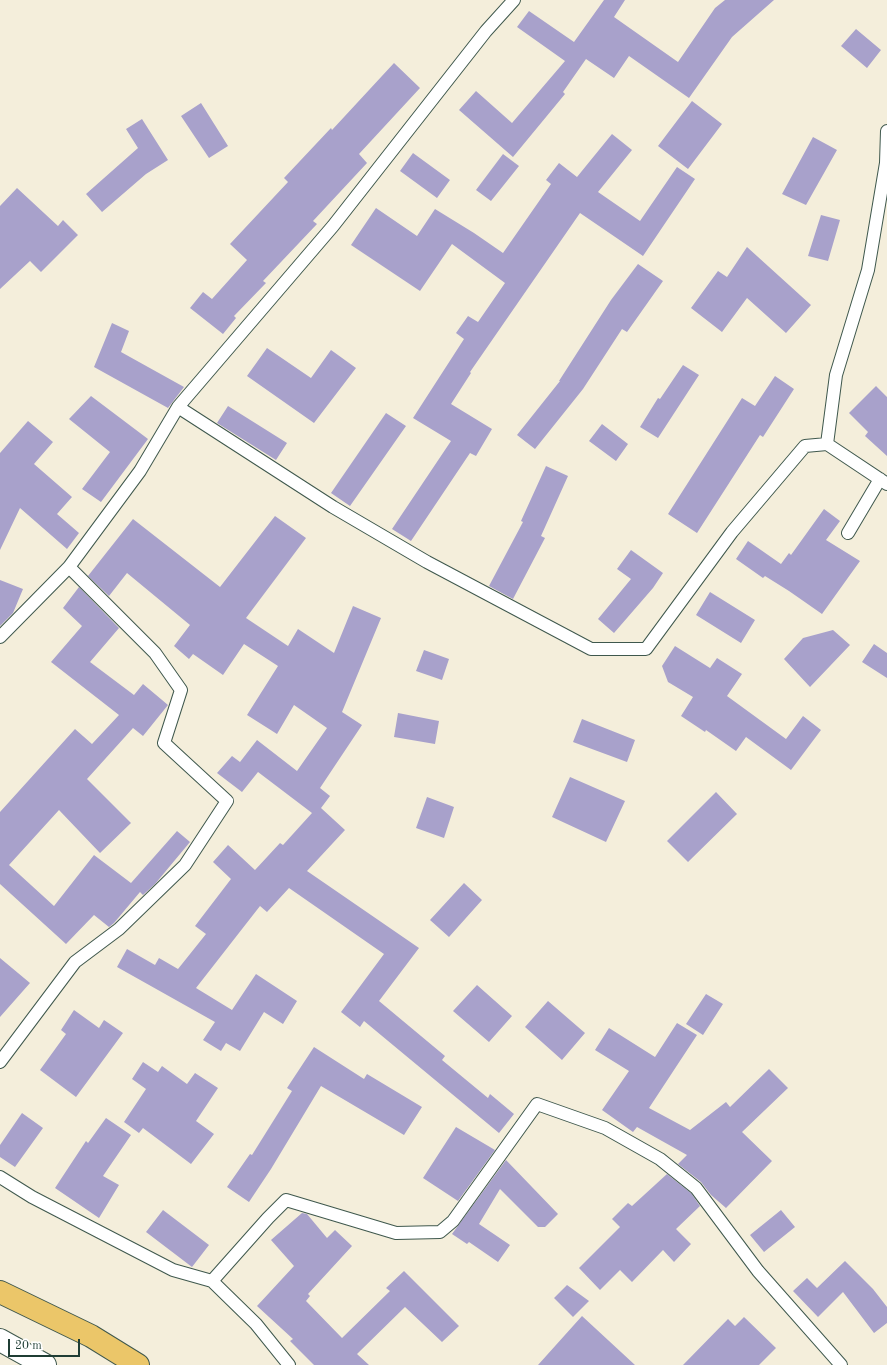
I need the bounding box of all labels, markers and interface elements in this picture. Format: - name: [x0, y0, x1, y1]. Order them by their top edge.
- scale bar: [10, 1331, 82, 1357]
- text: 20 m: [15, 1340, 42, 1352]

